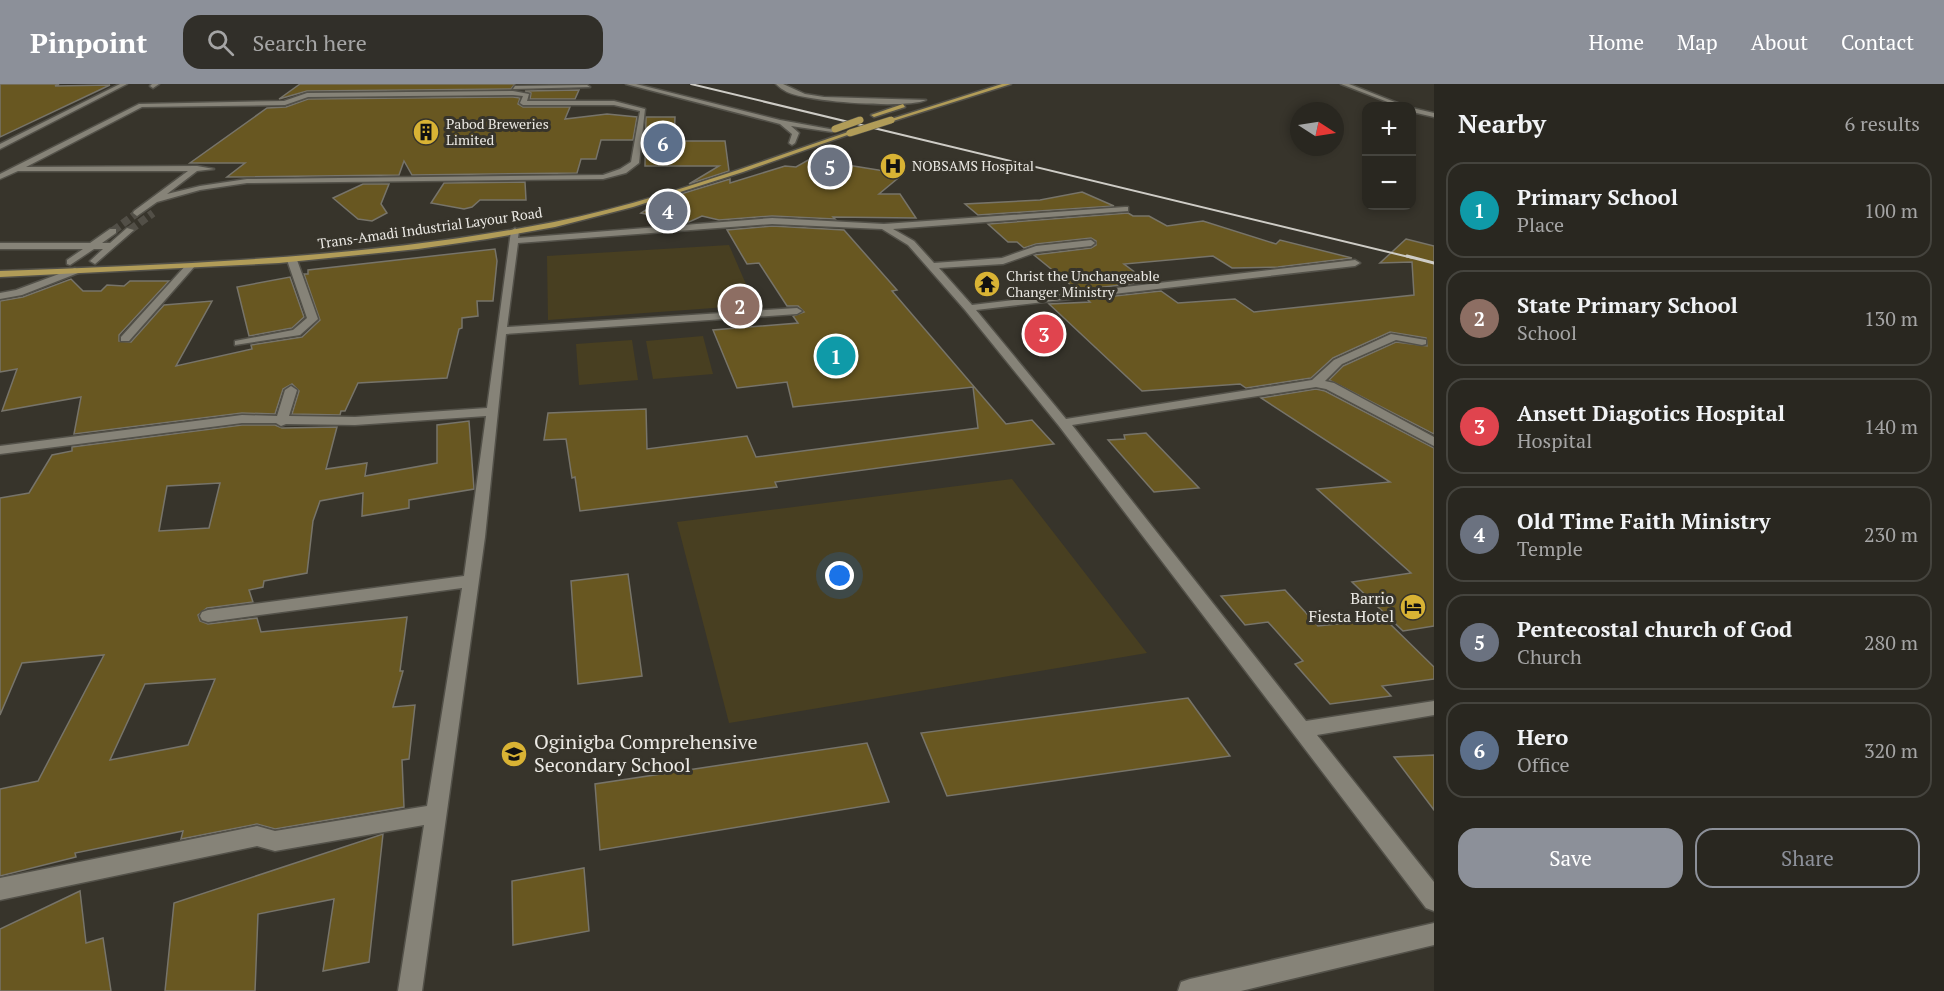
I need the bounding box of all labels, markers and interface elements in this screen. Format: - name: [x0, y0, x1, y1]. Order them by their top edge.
- search box: [183, 15, 603, 69]
- text: Pinpoint: [30, 24, 147, 61]
- icon: search: [204, 26, 237, 59]
- text: Search here: [252, 28, 367, 57]
- text: Home: [1588, 28, 1644, 56]
- text: Map: [1677, 28, 1718, 56]
- text: About: [1751, 28, 1808, 56]
- text: Contact: [1841, 28, 1914, 56]
- north arrow: [1290, 102, 1344, 156]
- map controls: [1362, 102, 1416, 210]
- button: +: [1362, 102, 1416, 156]
- text: Nearby: [1458, 106, 1546, 140]
- text: 6 results: [1845, 110, 1920, 137]
- place label: Pabod Breweries Limited: [446, 114, 549, 149]
- building icon: Pabod Breweries Limited: [411, 117, 441, 147]
- pin: 6: [644, 120, 682, 166]
- pin: 5: [810, 144, 850, 190]
- hospital icon: NOBSAMS Hospital: [878, 151, 908, 181]
- place label: NOBSAMS Hospital: [912, 156, 1034, 175]
- button: −: [1362, 156, 1416, 210]
- text: Primary School: [1517, 182, 1678, 211]
- pin: 4: [648, 188, 688, 234]
- text: 1: [1474, 197, 1485, 224]
- text: 100 m: [1864, 197, 1918, 224]
- street label: Trans-Amadi Industrial Layour Road: [316, 202, 544, 253]
- text: Place: [1517, 211, 1564, 238]
- place label: Christ the Unchangeable Changer Ministry: [1006, 266, 1160, 301]
- temple icon: Christ the Unchangeable Changer Ministry: [972, 269, 1002, 299]
- pin: 2: [720, 284, 760, 328]
- text: State Primary School: [1517, 290, 1738, 319]
- text: 2: [1474, 305, 1485, 332]
- text: 130 m: [1864, 305, 1918, 332]
- pin: 3: [1024, 312, 1064, 356]
- text: School: [1517, 319, 1577, 346]
- pin: 1: [816, 334, 856, 378]
- text: Ansett Diagotics Hospital: [1517, 398, 1785, 427]
- text: 3: [1474, 413, 1485, 440]
- text: 140 m: [1864, 413, 1918, 440]
- text: Hospital: [1517, 427, 1592, 454]
- text: Old Time Faith Ministry: [1517, 506, 1770, 535]
- text: 4: [1474, 521, 1485, 548]
- text: 230 m: [1864, 521, 1918, 548]
- text: Temple: [1517, 535, 1583, 562]
- your location: [825, 561, 854, 590]
- place label: Barrio Fiesta Hotel: [1308, 587, 1394, 627]
- hotel icon: Barrio Fiesta Hotel: [1398, 592, 1428, 622]
- text: Pentecostal church of God: [1517, 614, 1792, 643]
- text: 5: [1474, 629, 1485, 656]
- text: 280 m: [1864, 629, 1918, 656]
- text: Church: [1517, 643, 1582, 670]
- text: Hero: [1517, 722, 1568, 751]
- place label: Oginigba Comprehensive Secondary School: [534, 728, 758, 778]
- text: 6: [1474, 737, 1485, 764]
- text: 320 m: [1864, 737, 1918, 764]
- school or university icon: Oginigba Comprehensive Secondary School: [499, 739, 529, 769]
- text: Office: [1517, 751, 1570, 778]
- button: Save: [1458, 828, 1683, 888]
- button: Share: [1695, 828, 1920, 888]

